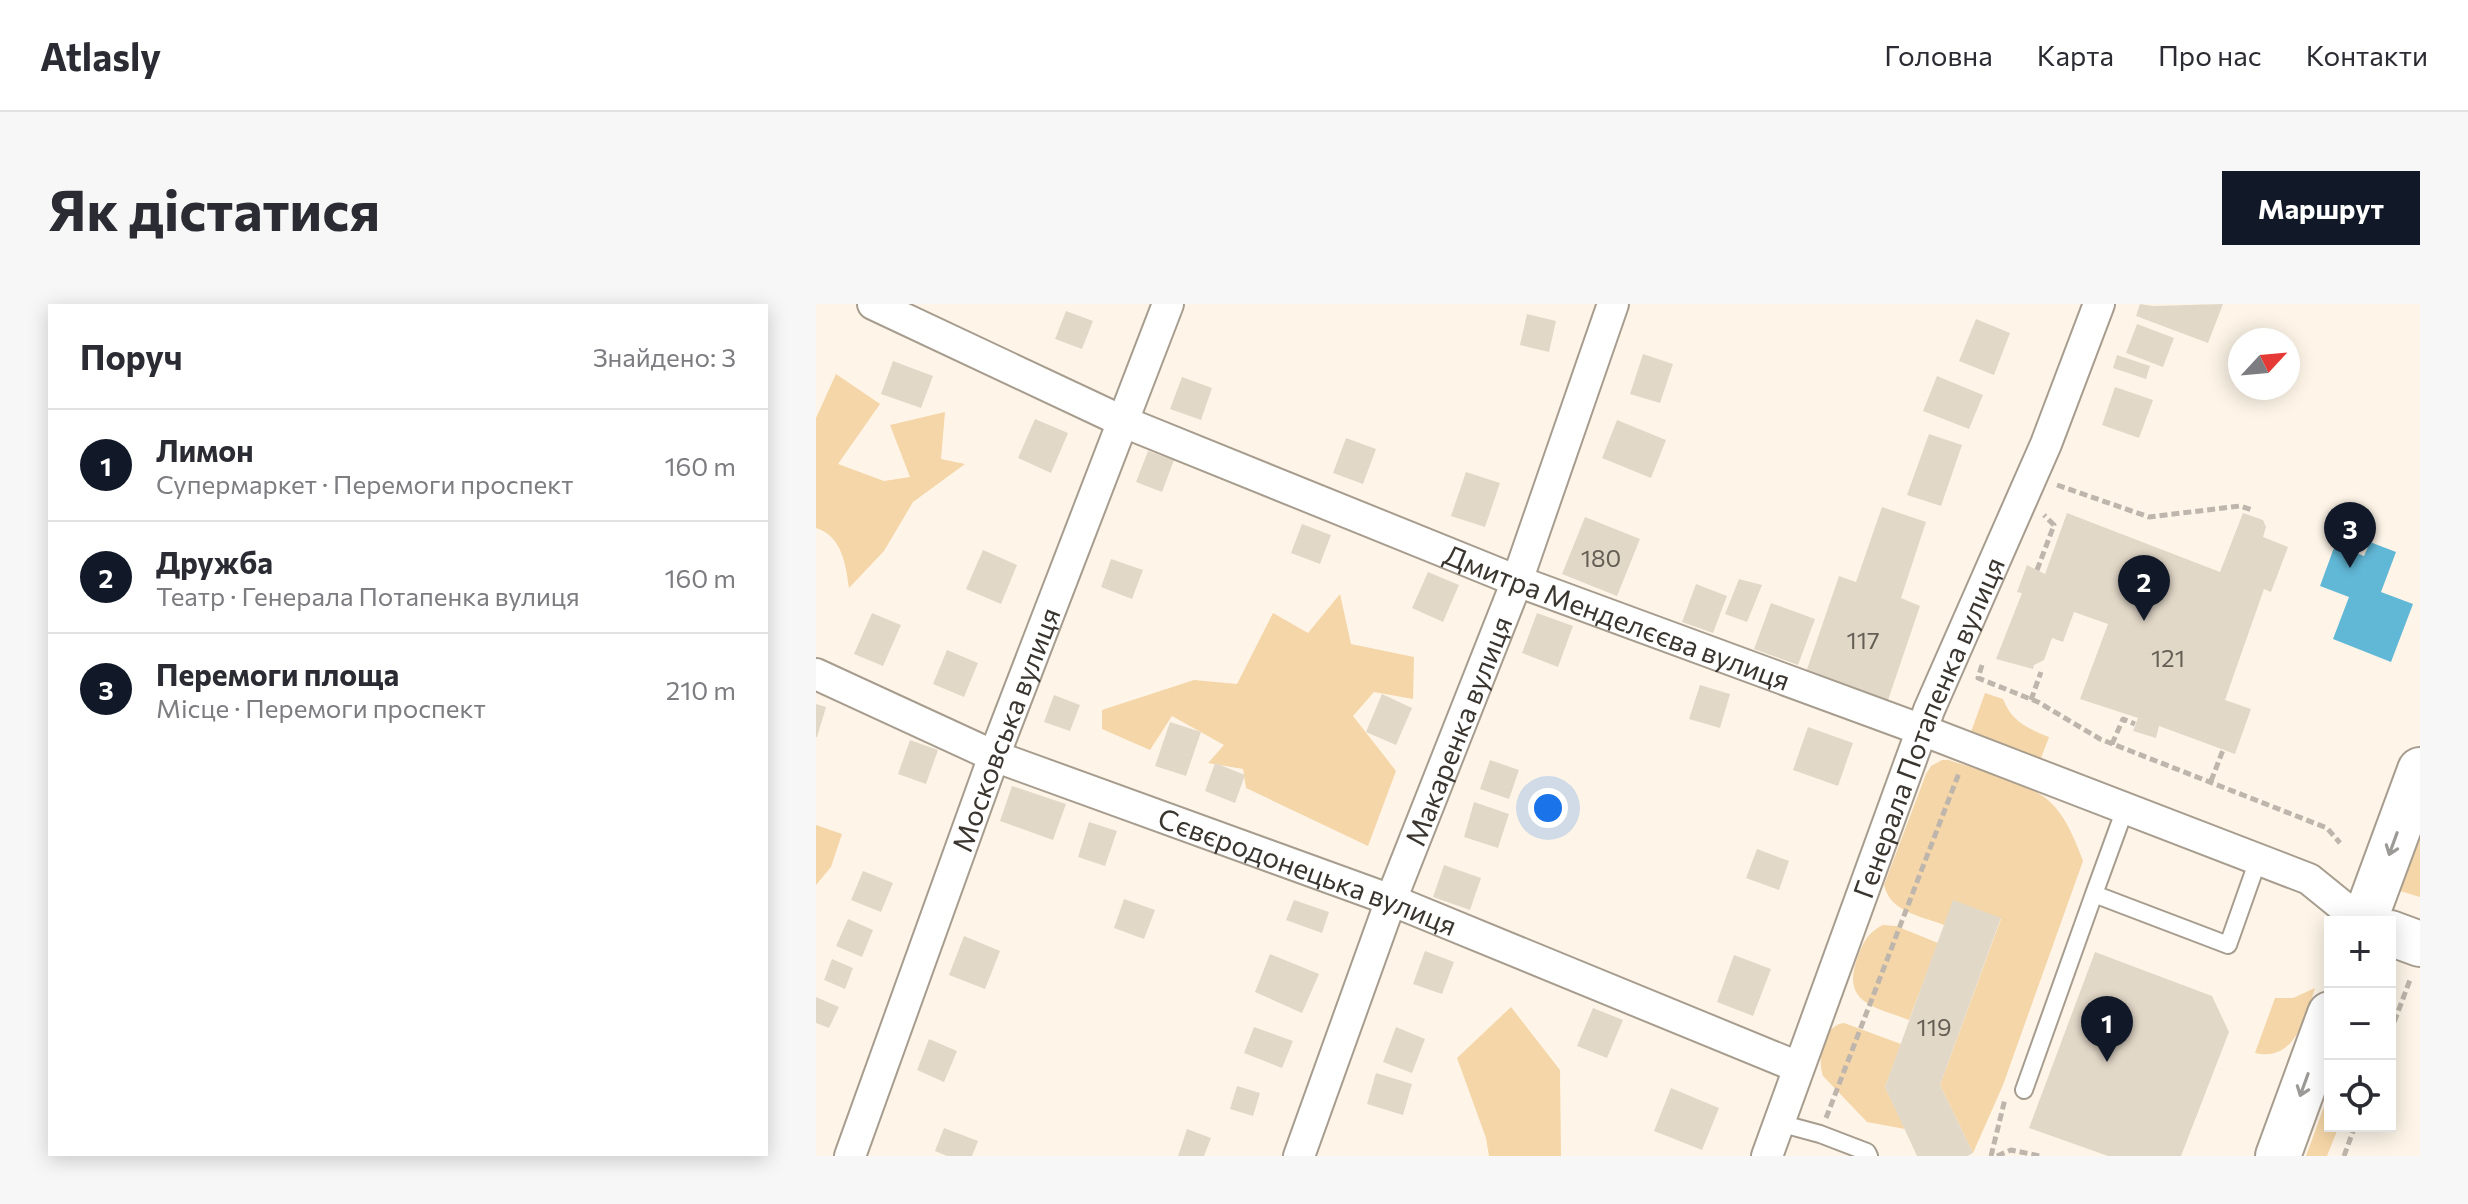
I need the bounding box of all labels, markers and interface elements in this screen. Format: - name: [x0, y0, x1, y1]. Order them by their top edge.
- text: Atlasly: [40, 32, 161, 79]
- text: Головна: [1884, 38, 1993, 72]
- text: Карта: [2037, 38, 2114, 72]
- text: Про нас: [2158, 38, 2262, 72]
- text: Контакти: [2306, 38, 2428, 72]
- button: Маршрут: [2222, 171, 2420, 245]
- text: Як дістатися: [48, 174, 380, 243]
- north arrow: [2228, 328, 2300, 400]
- text: Поруч: [80, 335, 183, 377]
- text: Знайдено: 3: [593, 341, 736, 372]
- text: Лимон: [156, 431, 254, 468]
- text: 1: [100, 450, 112, 481]
- text: 160 m: [664, 450, 736, 481]
- text: Супермаркет · Перемоги проспект: [156, 468, 573, 499]
- pin: 3: [2324, 502, 2376, 568]
- street label: Дмитра Менделєєва вулиця: [1440, 536, 1795, 697]
- text: Дружба: [156, 543, 273, 580]
- house number: 180: [1581, 543, 1621, 572]
- street label: Генерала Потапенка вулиця: [1845, 551, 2011, 903]
- pin: 2: [2118, 555, 2170, 621]
- text: 2: [99, 562, 113, 593]
- text: 160 m: [664, 562, 736, 593]
- text: Театр · Генерала Потапенка вулиця: [156, 580, 580, 611]
- street label: Московська вулиця: [944, 603, 1067, 856]
- street label: Макаренка вулиця: [1397, 611, 1519, 851]
- house number: 117: [1846, 625, 1880, 654]
- house number: 121: [2151, 643, 2185, 672]
- text: Перемоги площа: [156, 655, 399, 692]
- text: 3: [98, 674, 114, 705]
- text: 210 m: [666, 674, 736, 705]
- text: Місце · Перемоги проспект: [156, 692, 486, 723]
- your location: [1528, 788, 1568, 828]
- street label: Сєвєродонецька вулиця: [1154, 800, 1462, 942]
- one-way arrow: [2385, 831, 2399, 855]
- map controls: [2324, 916, 2396, 1132]
- button: +: [2324, 916, 2396, 988]
- button: −: [2324, 988, 2396, 1060]
- pin: 1: [2081, 996, 2133, 1062]
- house number: 119: [1916, 1012, 1952, 1041]
- button: locate: [2324, 1060, 2396, 1132]
- one-way arrow: [2296, 1072, 2310, 1097]

